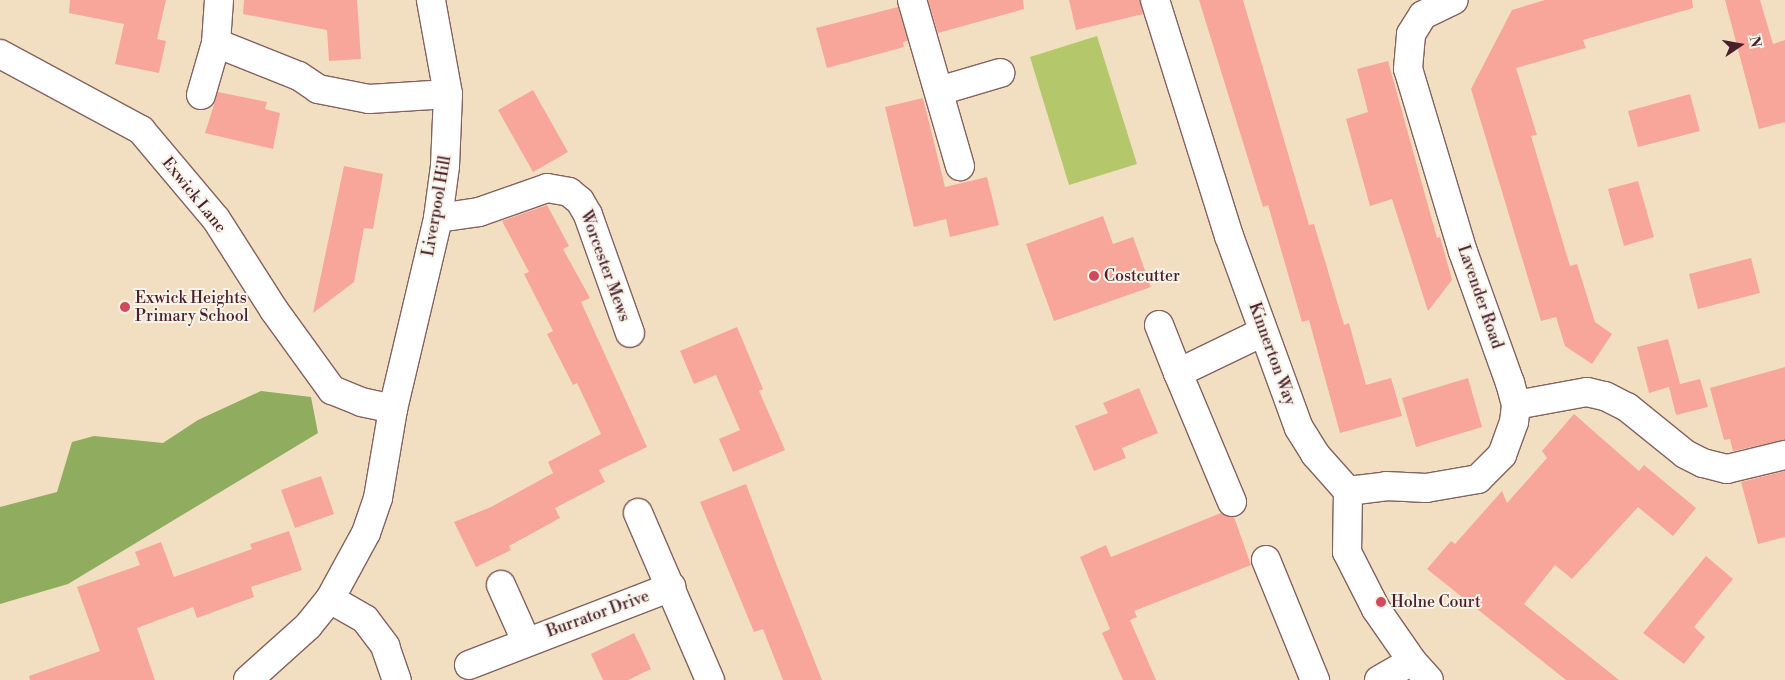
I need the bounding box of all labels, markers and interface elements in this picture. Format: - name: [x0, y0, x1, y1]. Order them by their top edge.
- north arrow: [1715, 20, 1765, 70]
- text: N: [1745, 35, 1765, 49]
- street label: Exwick Lane: [158, 153, 230, 237]
- street label: Liverpool Hill: [419, 154, 455, 258]
- street label: Worcester Mews: [576, 208, 634, 324]
- street label: Lavender Road: [1453, 243, 1507, 351]
- place label: Costcutter: [1104, 266, 1180, 286]
- marker: Costcutter: [1088, 270, 1100, 282]
- place label: Exwick Heights Primary School: [135, 288, 249, 326]
- street label: Kinnerton Way: [1245, 300, 1299, 408]
- marker: Exwick Heights Primary School: [119, 301, 131, 313]
- street label: Burrator Drive: [544, 587, 652, 641]
- place label: Holne Court: [1391, 592, 1481, 612]
- marker: Holne Court: [1375, 596, 1387, 608]

